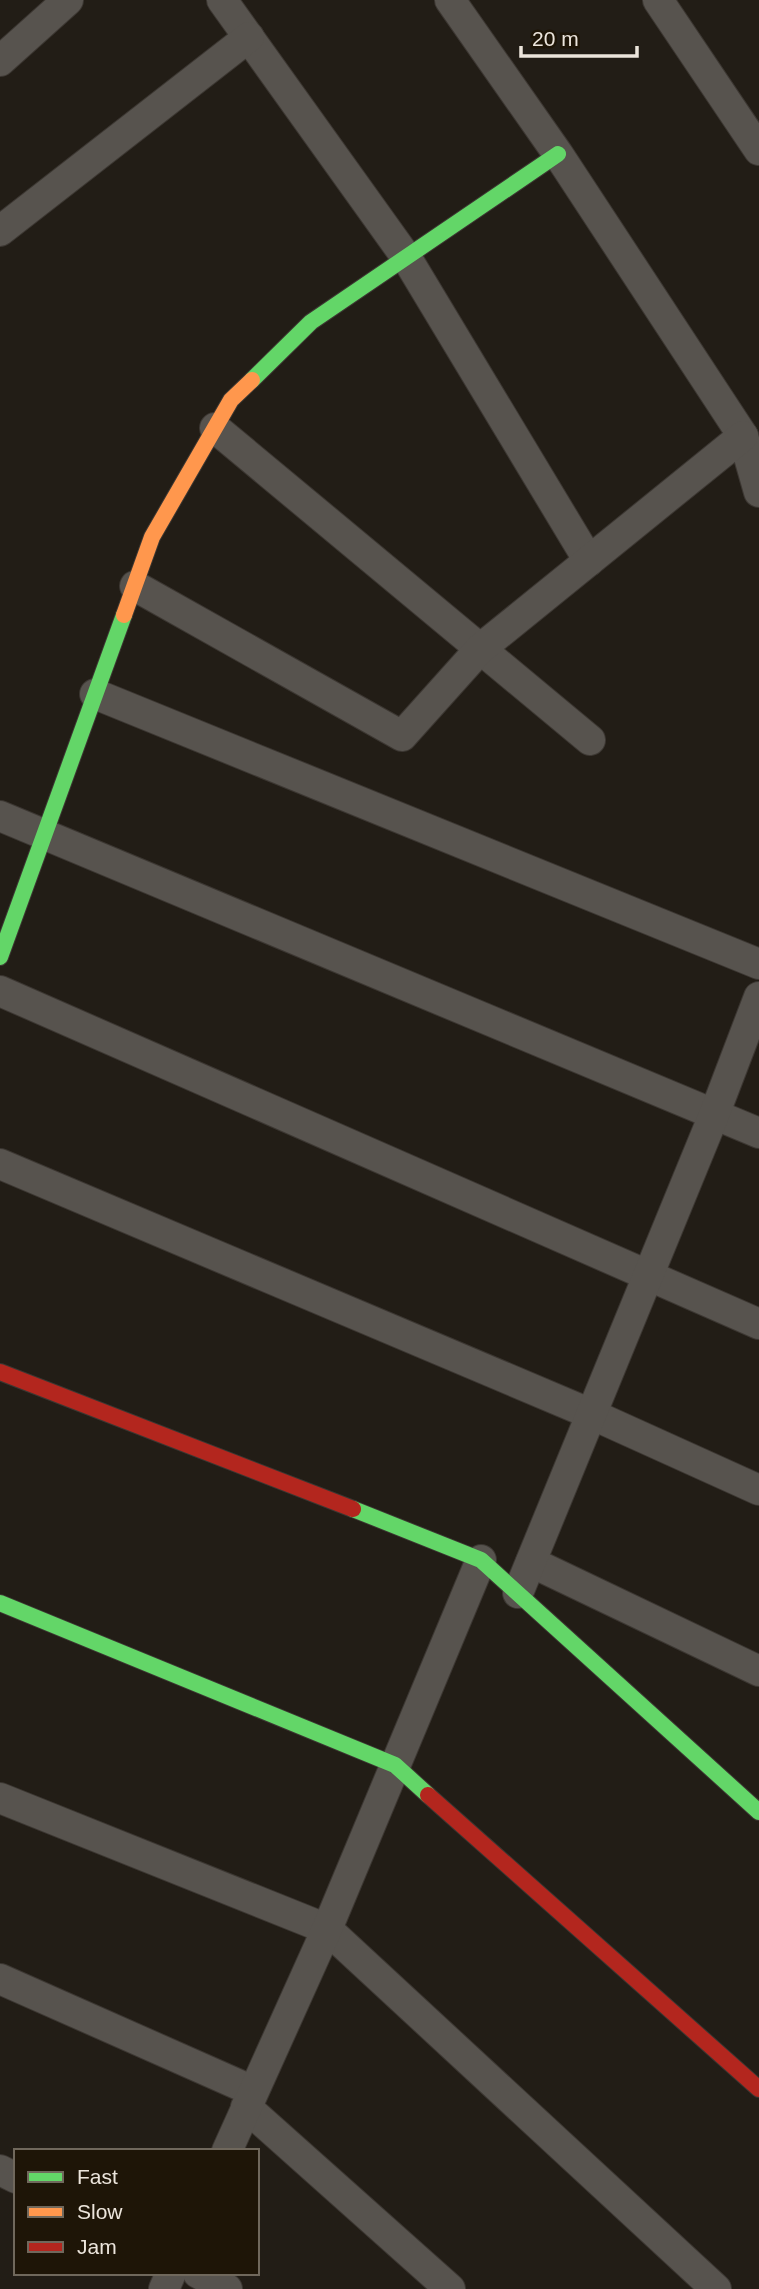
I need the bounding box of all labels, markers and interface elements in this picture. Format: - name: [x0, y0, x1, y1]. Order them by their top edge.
- scale bar: [521, 14, 636, 58]
- text: 20 m: [532, 27, 579, 50]
- legend: [14, 2149, 259, 2275]
- text: Fast: [77, 2165, 118, 2188]
- text: Slow: [77, 2200, 123, 2223]
- text: Jam: [77, 2235, 117, 2258]

